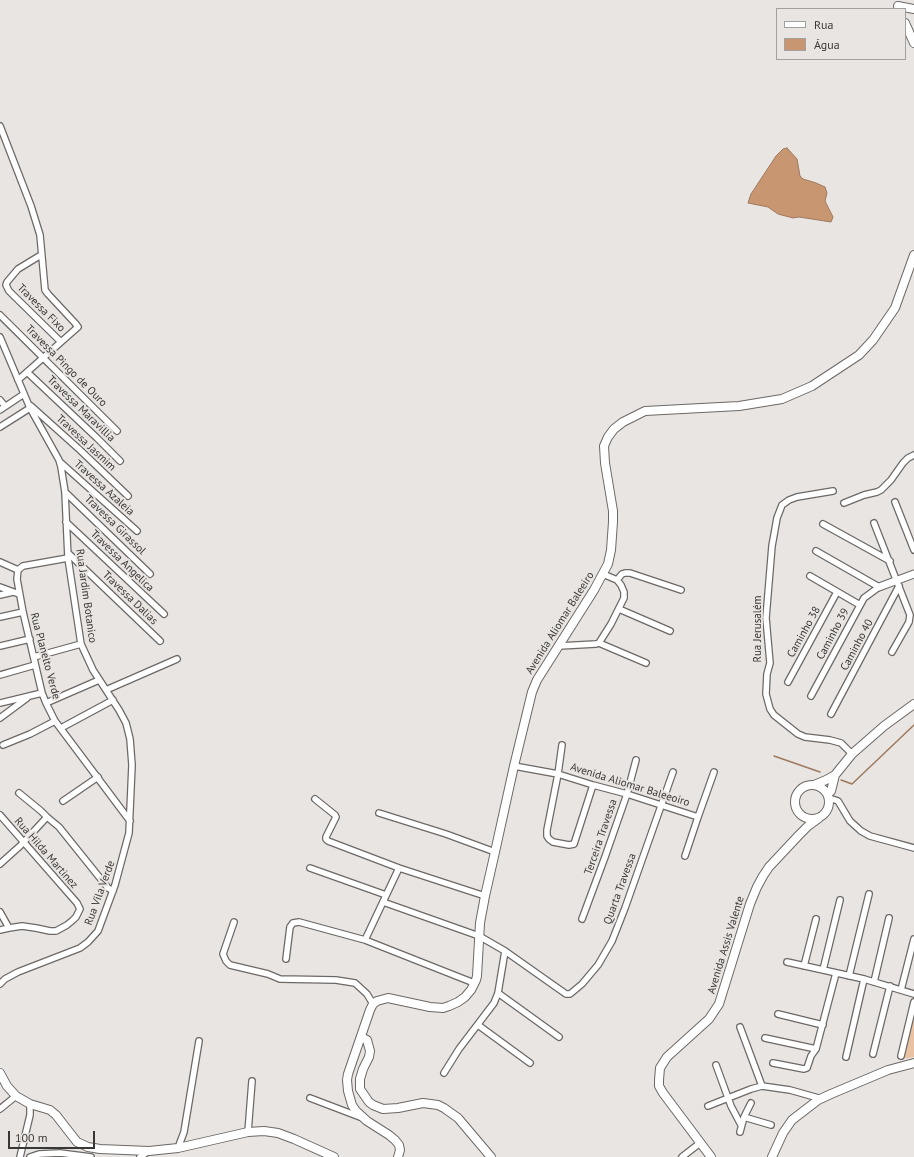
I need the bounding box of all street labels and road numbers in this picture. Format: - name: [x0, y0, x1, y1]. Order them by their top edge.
- street label: Travessa Fixo: [14, 281, 68, 335]
- street label: Travessa Pingo de Ouro: [22, 322, 110, 410]
- street label: Travessa Maravillia: [44, 373, 118, 445]
- street label: Travessa Jasmim: [53, 412, 119, 474]
- street label: Travessa Azaleia: [71, 458, 137, 518]
- street label: Travessa Girassol: [82, 493, 148, 557]
- street label: Travessa Angelica: [88, 527, 156, 595]
- street label: Rua Jardim Botanico: [73, 548, 99, 644]
- street label: Travessa Dalias: [100, 568, 160, 628]
- street label: Avenida Aliomar Baleeiro: [523, 569, 597, 677]
- street label: Rua Jerusalém: [751, 595, 765, 663]
- street label: Caminho 38: [785, 604, 823, 660]
- street label: Caminho 39: [814, 606, 852, 662]
- street label: Rua Planelto Verde: [27, 611, 63, 701]
- street label: Caminho 40: [838, 617, 876, 673]
- street label: Avenida Aliomar Baleeoiro: [569, 761, 691, 809]
- street label: Terceira Travessa: [582, 797, 620, 877]
- street label: Rua Hilda Martinez: [12, 815, 80, 891]
- street label: Quarta Travessa: [601, 852, 639, 926]
- street label: Rua Vila Verde: [82, 859, 118, 927]
- street label: Avenida Assis Valente: [705, 895, 747, 995]

